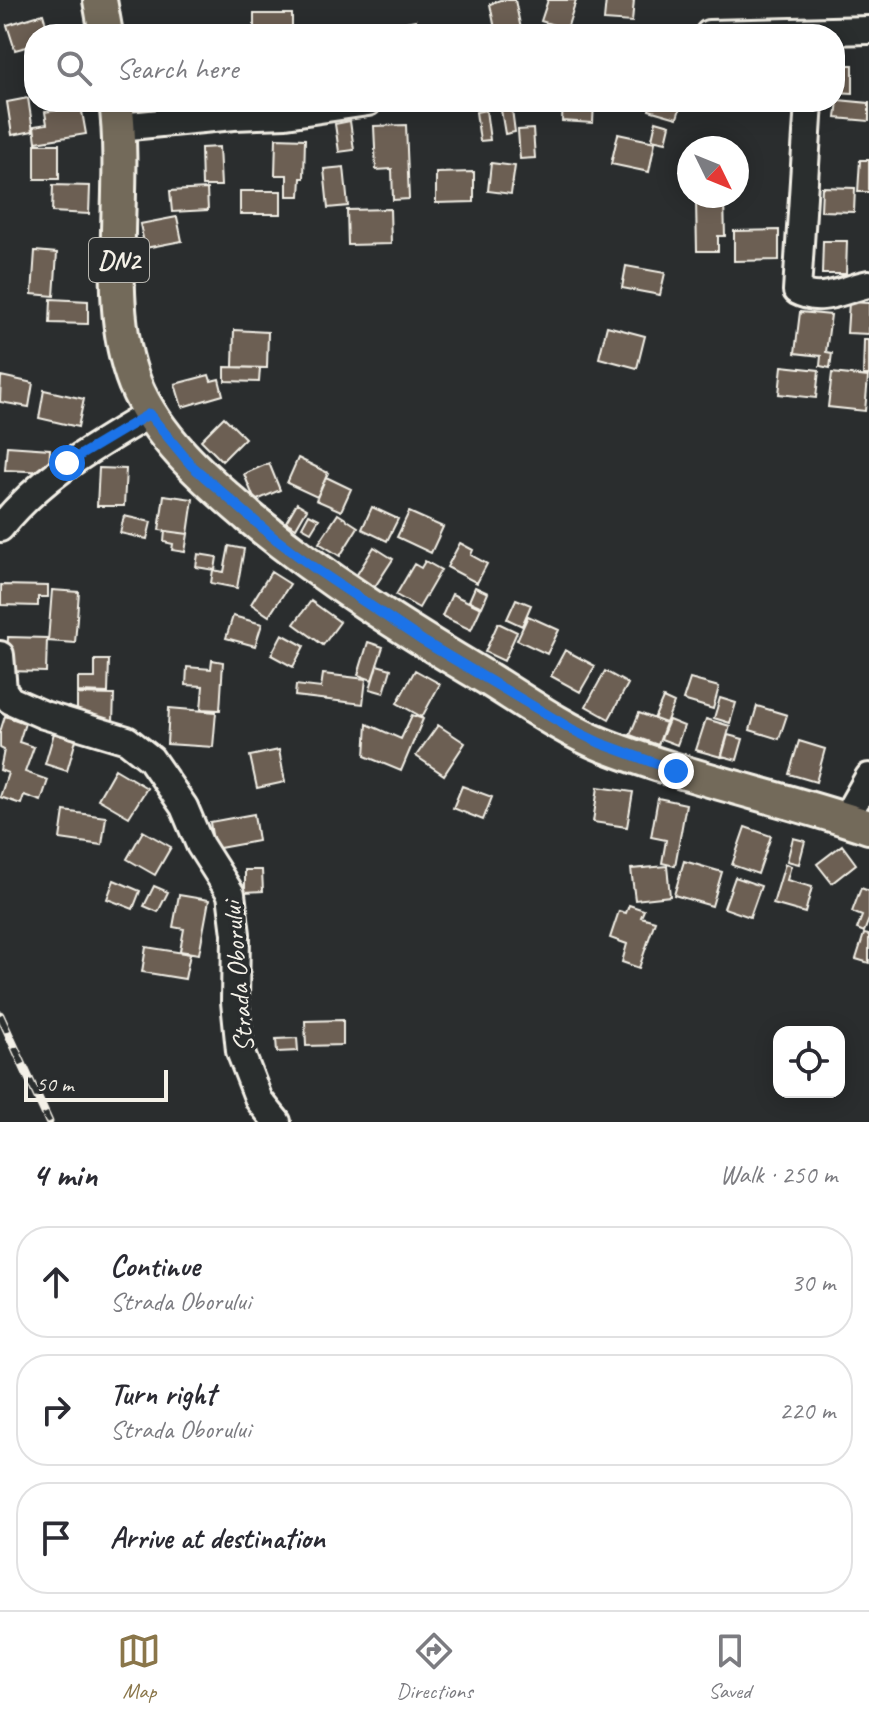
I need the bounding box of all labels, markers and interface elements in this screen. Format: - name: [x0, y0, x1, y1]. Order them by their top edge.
- search box: [24, 24, 845, 112]
- icon: search: [52, 46, 96, 90]
- text: Search here: [116, 49, 238, 87]
- north arrow: [677, 136, 749, 208]
- road number: DN2: [89, 238, 149, 282]
- route start: [49, 445, 85, 481]
- route end: [658, 753, 694, 789]
- street label: Strada Oborului: [213, 896, 262, 1054]
- map controls: [773, 1026, 845, 1098]
- button: locate: [773, 1026, 845, 1098]
- scale bar: [24, 1066, 168, 1102]
- text: 50 m: [36, 1070, 73, 1098]
- text: 4 min: [32, 1153, 97, 1196]
- text: Walk · 250 m: [720, 1158, 837, 1191]
- text: Continue: [110, 1247, 200, 1285]
- icon: ahead: [34, 1260, 78, 1304]
- text: 30 m: [791, 1266, 835, 1299]
- text: Strada Oborului: [110, 1285, 251, 1318]
- text: Turn right: [110, 1375, 215, 1413]
- icon: right: [34, 1388, 78, 1432]
- text: 220 m: [779, 1394, 835, 1427]
- text: Strada Oborului: [110, 1413, 251, 1446]
- icon: arrive: [34, 1516, 78, 1560]
- text: Arrive at destination: [110, 1519, 325, 1557]
- tab: Map: [117, 1629, 161, 1705]
- tab: Directions: [396, 1629, 473, 1705]
- tab: Saved: [708, 1629, 752, 1705]

